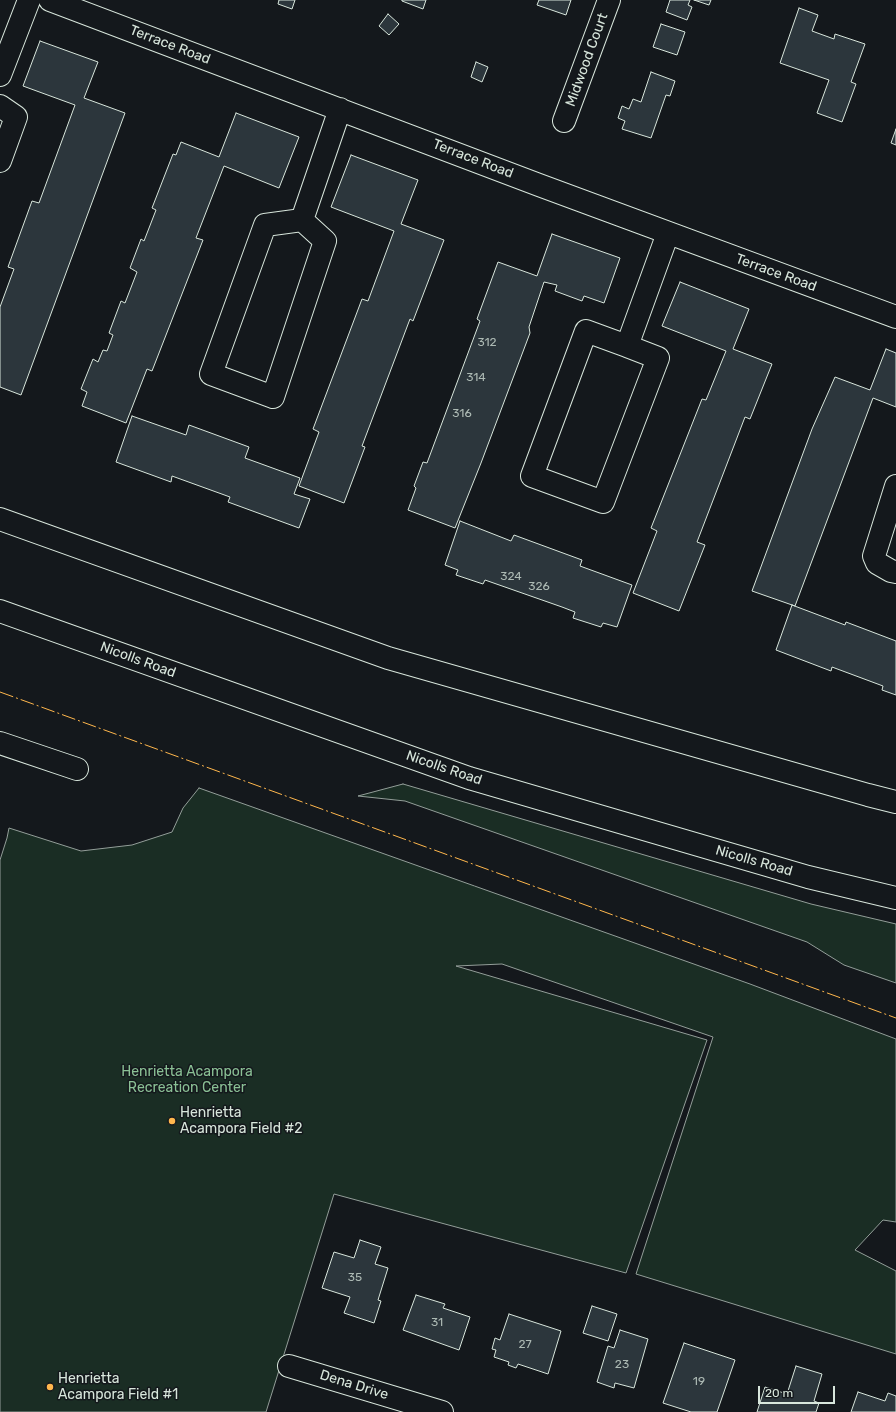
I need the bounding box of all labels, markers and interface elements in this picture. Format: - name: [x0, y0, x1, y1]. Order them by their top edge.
- street label: Midwood Court: [562, 11, 612, 109]
- street label: Terrace Road: [127, 22, 213, 68]
- street label: Terrace Road: [430, 136, 516, 182]
- street label: Terrace Road: [733, 251, 819, 295]
- house number: 312: [477, 336, 497, 350]
- house number: 314: [466, 371, 486, 385]
- house number: 316: [452, 407, 472, 421]
- house number: 324: [500, 570, 522, 584]
- house number: 326: [528, 580, 550, 594]
- street label: Nicolls Road: [98, 639, 178, 681]
- street label: Nicolls Road: [404, 747, 484, 789]
- street label: Nicolls Road: [714, 842, 794, 880]
- park label: Henrietta Acampora Recreation Center: [121, 1064, 253, 1096]
- place label: Henrietta Acampora Field #2: [180, 1105, 302, 1138]
- marker: Henrietta Acampora Field #2: [167, 1116, 177, 1126]
- house number: 35: [348, 1271, 362, 1285]
- house number: 31: [431, 1316, 443, 1330]
- house number: 27: [518, 1338, 532, 1352]
- house number: 23: [615, 1358, 629, 1372]
- street label: Dena Drive: [318, 1367, 390, 1403]
- place label: Henrietta Acampora Field #1: [58, 1371, 178, 1404]
- house number: 19: [693, 1375, 705, 1389]
- scale bar: [760, 1378, 837, 1404]
- marker: Henrietta Acampora Field #1: [45, 1382, 55, 1392]
- text: 20 m: [765, 1386, 793, 1400]

